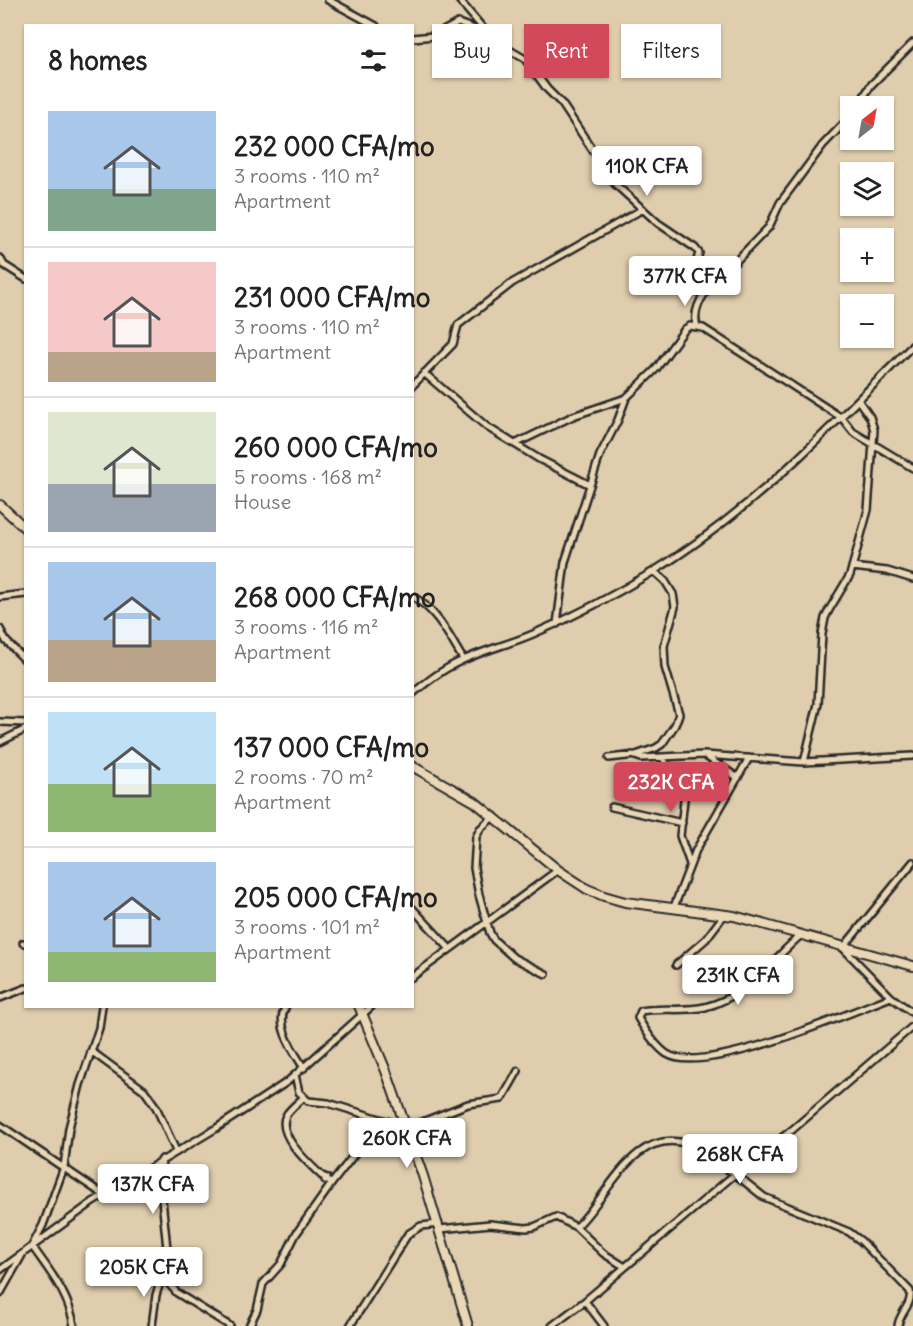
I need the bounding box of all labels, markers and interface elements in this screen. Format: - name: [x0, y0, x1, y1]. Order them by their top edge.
- chip: Buy: [432, 24, 512, 78]
- chip: Rent: [524, 24, 609, 78]
- chip: Filters: [621, 24, 721, 78]
- text: 8 homes: [48, 44, 147, 77]
- icon: filters: [357, 44, 390, 77]
- north arrow: [840, 96, 894, 150]
- map controls: [840, 96, 894, 348]
- text: 232 000 CFA/mo: [234, 130, 435, 163]
- icon: home: [96, 135, 168, 207]
- pin: 110K CFA: [585, 146, 709, 197]
- text: 110K CFA: [606, 153, 688, 178]
- button: layers: [840, 162, 894, 216]
- text: 3 rooms · 110 m²: [234, 163, 380, 188]
- text: Apartment: [234, 188, 331, 213]
- button: +: [840, 228, 894, 282]
- pin: 377K CFA: [623, 256, 747, 307]
- text: 377K CFA: [643, 263, 727, 288]
- text: 231 000 CFA/mo: [234, 281, 430, 314]
- icon: home: [96, 286, 168, 358]
- button: −: [840, 294, 894, 348]
- text: 3 rooms · 110 m²: [234, 314, 380, 339]
- text: Apartment: [234, 339, 331, 364]
- text: 260 000 CFA/mo: [234, 431, 438, 464]
- icon: home: [96, 436, 168, 508]
- text: 5 rooms · 168 m²: [234, 464, 382, 489]
- text: House: [234, 489, 291, 514]
- text: 268 000 CFA/mo: [234, 581, 436, 614]
- icon: home: [96, 586, 168, 658]
- text: 3 rooms · 116 m²: [234, 614, 378, 639]
- text: Apartment: [234, 639, 331, 664]
- text: 137 000 CFA/mo: [234, 731, 429, 764]
- icon: home: [96, 736, 168, 808]
- pin: 232K CFA: [609, 762, 733, 813]
- text: 2 rooms · 70 m²: [234, 764, 374, 789]
- text: 232K CFA: [628, 769, 714, 794]
- text: Apartment: [234, 789, 331, 814]
- text: 205 000 CFA/mo: [234, 881, 438, 914]
- icon: home: [96, 886, 168, 958]
- text: 3 rooms · 101 m²: [234, 914, 380, 939]
- text: Apartment: [234, 939, 331, 964]
- pin: 231K CFA: [676, 955, 800, 1006]
- text: 231K CFA: [696, 962, 780, 987]
- pin: 260K CFA: [345, 1118, 469, 1169]
- text: 260K CFA: [362, 1125, 452, 1150]
- pin: 268K CFA: [678, 1134, 802, 1185]
- text: 268K CFA: [696, 1141, 784, 1166]
- pin: 137K CFA: [91, 1164, 215, 1215]
- text: 137K CFA: [112, 1171, 194, 1196]
- pin: 205K CFA: [82, 1247, 206, 1298]
- text: 205K CFA: [99, 1254, 189, 1279]

